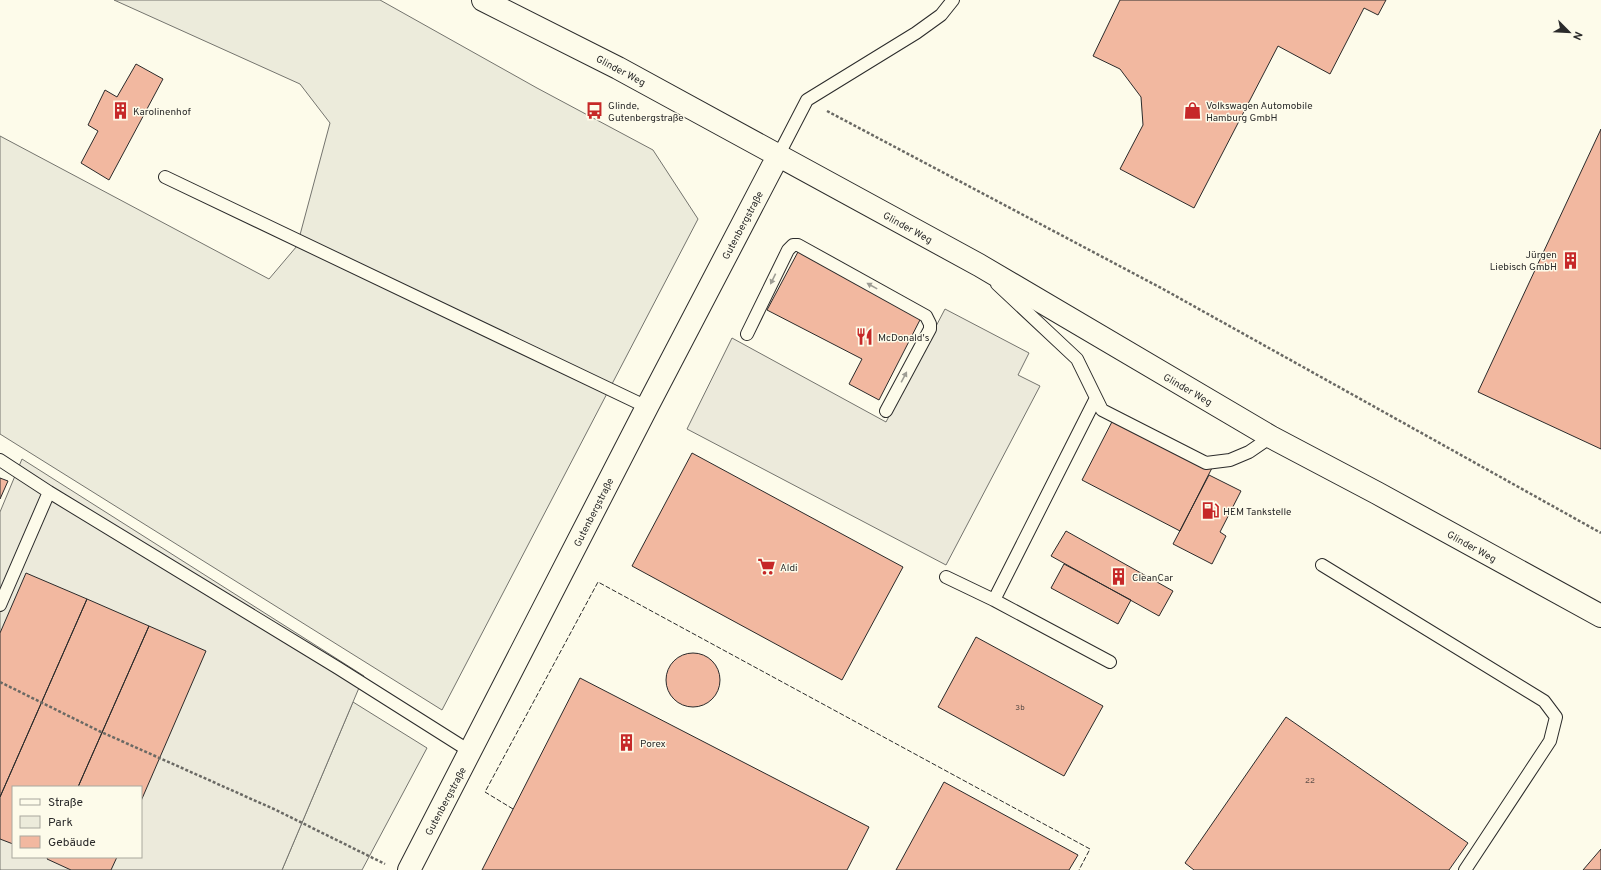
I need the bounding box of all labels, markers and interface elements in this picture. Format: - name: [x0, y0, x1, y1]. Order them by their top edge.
- north arrow: [1549, 12, 1589, 52]
- text: N: [1569, 29, 1585, 42]
- street label: Glinder Weg: [593, 53, 647, 90]
- place label: Glinde, Gutenbergstraße: [608, 100, 684, 125]
- place label: Volkswagen Automobile Hamburg GmbH: [1206, 100, 1313, 125]
- building icon: Karolinenhof: [110, 101, 130, 121]
- bus stop icon: Glinde, Gutenbergstraße: [585, 101, 605, 121]
- shop icon: Volkswagen Automobile Hamburg GmbH: [1183, 101, 1203, 121]
- place label: Karolinenhof: [133, 106, 191, 119]
- street label: Gutenbergstraße: [720, 189, 767, 262]
- street label: Glinder Weg: [880, 209, 934, 247]
- place label: Jürgen Liebisch GmbH: [1490, 249, 1557, 274]
- building icon: Jürgen Liebisch GmbH: [1560, 250, 1580, 270]
- one-way arrow: [770, 274, 776, 285]
- one-way arrow: [866, 282, 878, 289]
- restaurant icon: McDonald's: [855, 327, 875, 347]
- place label: McDonald's: [878, 332, 930, 345]
- one-way arrow: [901, 371, 908, 383]
- street label: Glinder Weg: [1160, 371, 1214, 410]
- street label: Gutenbergstraße: [571, 476, 617, 549]
- fuel station icon: HEM Tankstelle: [1200, 501, 1220, 521]
- place label: HEM Tankstelle: [1223, 506, 1291, 519]
- street label: Glinder Weg: [1444, 528, 1498, 566]
- supermarket icon: Aldi: [757, 557, 777, 577]
- place label: Aldi: [780, 562, 798, 575]
- building icon: CleanCar: [1109, 567, 1129, 587]
- place label: CleanCar: [1132, 572, 1173, 585]
- house number: 3b: [1015, 703, 1025, 713]
- building icon: Porex: [617, 733, 637, 753]
- place label: Porex: [640, 738, 666, 751]
- street label: Gutenbergstraße: [423, 765, 470, 838]
- house number: 22: [1305, 776, 1315, 786]
- legend: [12, 786, 142, 858]
- text: Straße: [48, 795, 83, 811]
- text: Park: [48, 815, 73, 831]
- text: Gebäude: [48, 835, 96, 851]

